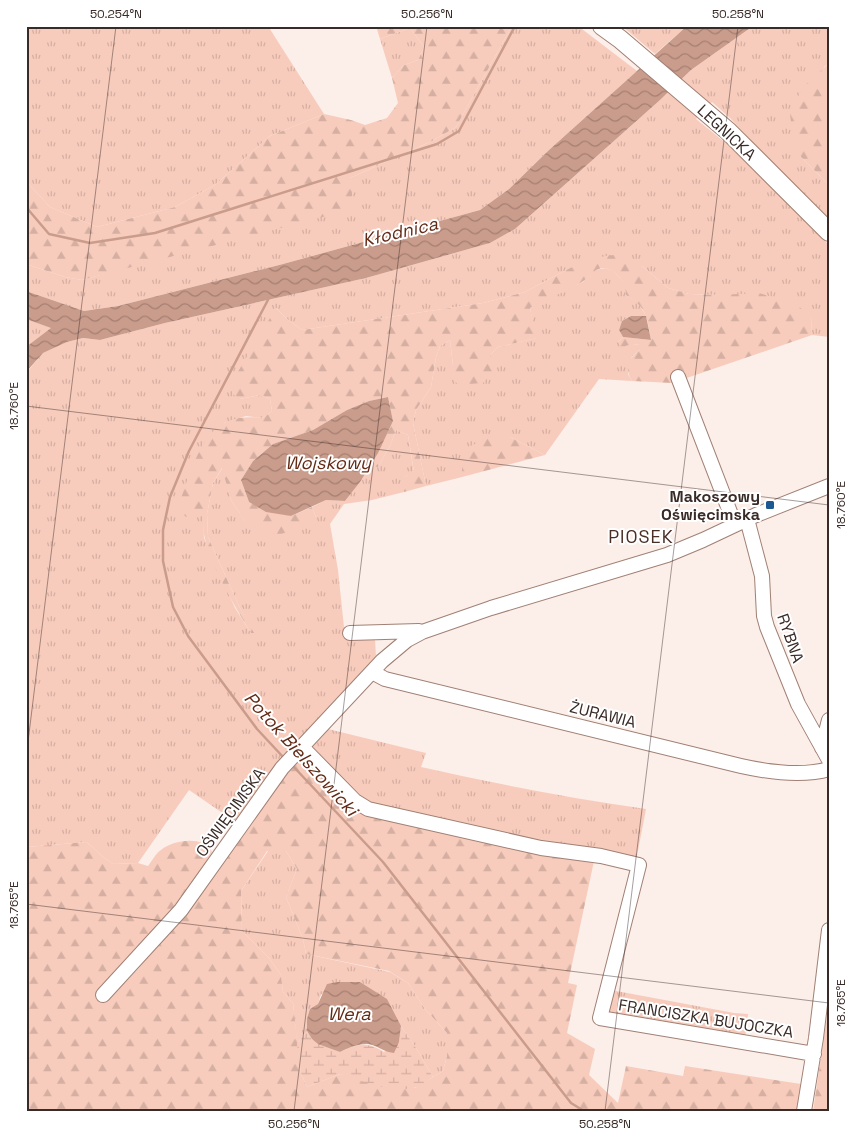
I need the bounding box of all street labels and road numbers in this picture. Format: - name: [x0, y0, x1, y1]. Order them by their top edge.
- street label: LEGNICKA: [693, 100, 760, 165]
- street label: RYBNA: [772, 611, 809, 666]
- street label: ŻURAWIA: [568, 696, 638, 733]
- street label: OŚWIĘCIMSKA: [191, 764, 270, 861]
- street label: FRANCISZKA BUJOCZKA: [617, 994, 795, 1043]

